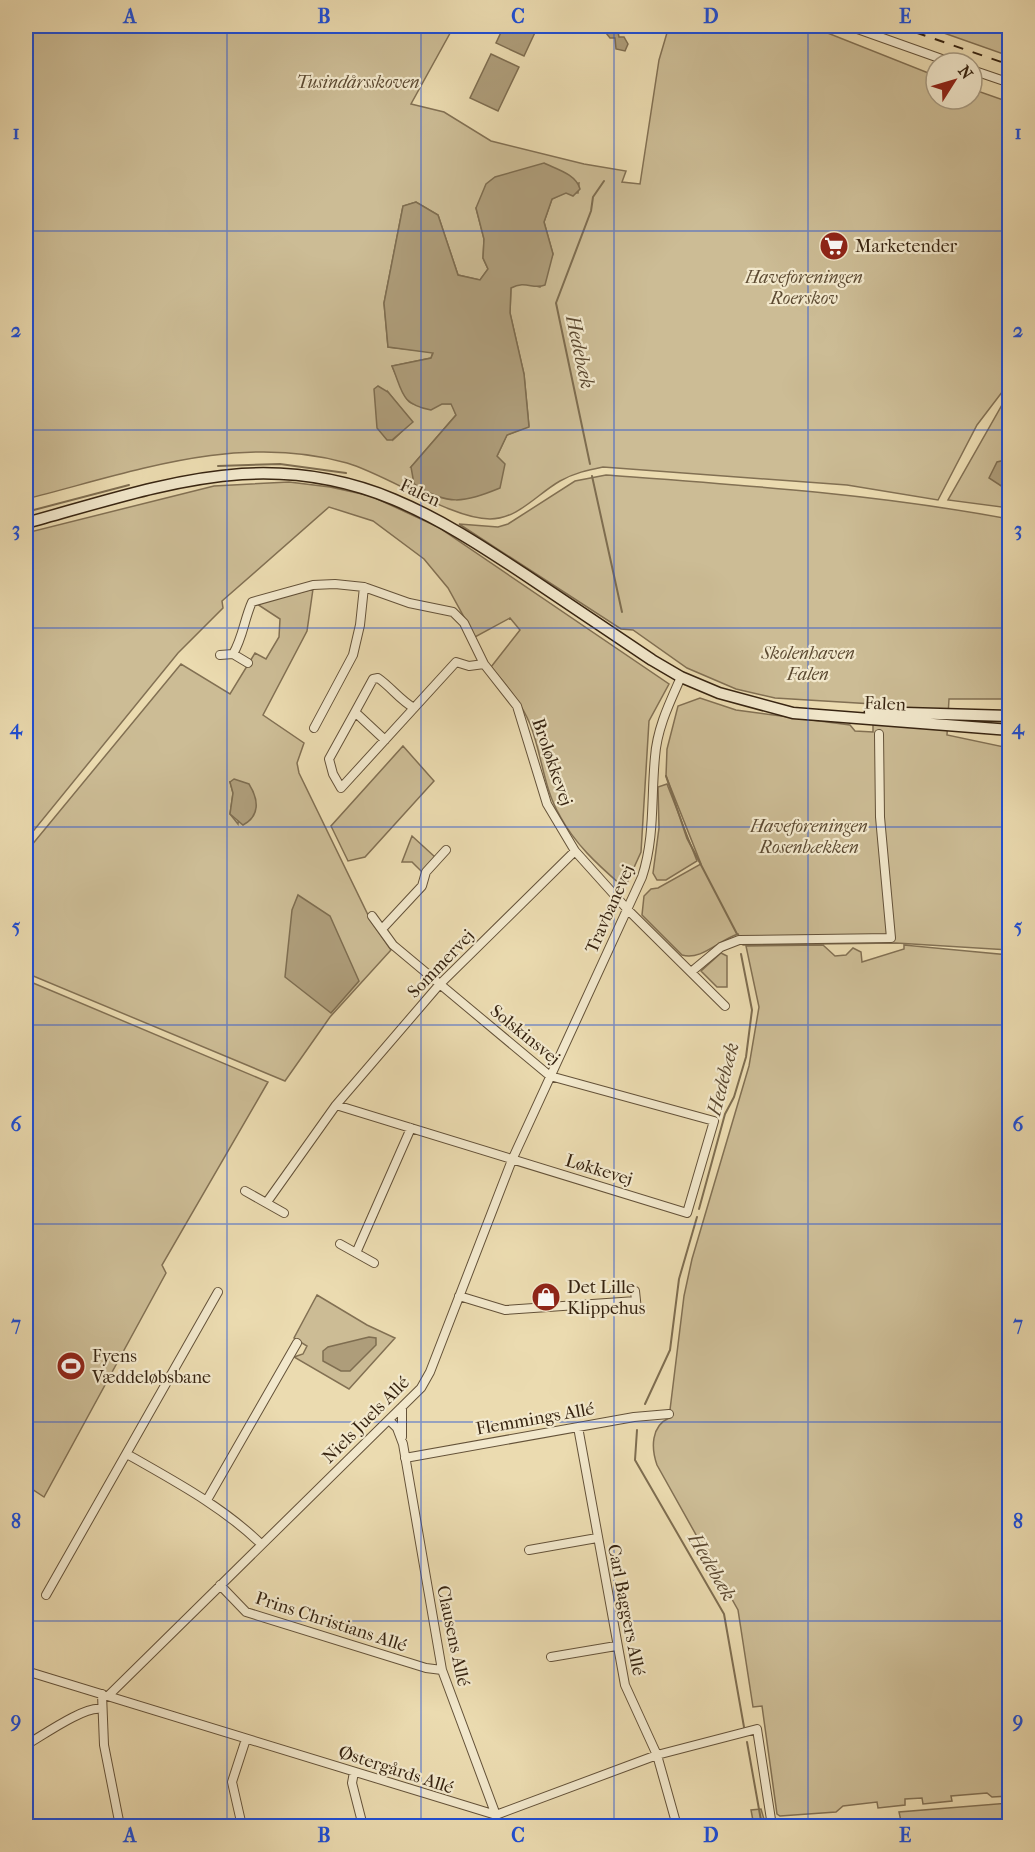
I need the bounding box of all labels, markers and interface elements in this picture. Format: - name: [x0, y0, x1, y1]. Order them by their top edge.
- text: A: [122, 5, 138, 28]
- text: B: [317, 5, 331, 28]
- text: C: [511, 5, 525, 28]
- text: D: [703, 5, 719, 28]
- text: E: [899, 5, 911, 28]
- north arrow: [924, 51, 984, 111]
- text: N: [954, 62, 977, 84]
- park label: Tusindårsskoven: [296, 72, 420, 93]
- text: 1: [12, 121, 20, 144]
- text: 1: [1014, 121, 1022, 144]
- supermarket icon: Marketender: [818, 230, 850, 262]
- place label: Marketender: [855, 236, 958, 257]
- park label: Haveforeningen Roerskov: [744, 267, 863, 309]
- water label: Hedebæk: [561, 312, 599, 391]
- text: 2: [11, 319, 21, 342]
- text: 2: [1013, 319, 1023, 342]
- street label: Falen: [396, 475, 444, 512]
- text: 3: [12, 518, 20, 541]
- text: 3: [1014, 518, 1022, 541]
- park label: Skolenhaven Falen: [760, 643, 855, 685]
- street label: Falen: [863, 692, 907, 716]
- street label: Broløkkevej: [527, 715, 577, 809]
- text: 4: [9, 716, 23, 740]
- text: 4: [1011, 716, 1025, 740]
- park label: Haveforeningen Rosenbækken: [749, 816, 868, 858]
- street label: Travbanevej: [581, 862, 639, 956]
- text: 5: [12, 915, 21, 938]
- text: 5: [1014, 915, 1023, 938]
- street label: Sommervej: [403, 925, 479, 1003]
- street label: Solskinsvej: [486, 1000, 564, 1070]
- water label: Hedebæk: [702, 1040, 744, 1119]
- text: 6: [11, 1113, 23, 1136]
- text: 6: [1013, 1113, 1025, 1136]
- street label: Løkkevej: [563, 1150, 635, 1190]
- place label: Det Lille Klippehus: [567, 1277, 646, 1319]
- shop icon: Det Lille Klippehus: [530, 1281, 562, 1313]
- text: 7: [10, 1312, 21, 1335]
- text: 7: [1012, 1312, 1023, 1335]
- place label: Fyens Væddeløbsbane: [91, 1346, 211, 1388]
- sports icon: Fyens Væddeløbsbane: [55, 1350, 87, 1382]
- street label: Niels Juels Allé: [318, 1372, 414, 1468]
- street label: Flemmings Allé: [474, 1398, 596, 1440]
- text: 8: [11, 1510, 21, 1533]
- text: 8: [1013, 1510, 1023, 1533]
- water label: Hedebæk: [683, 1528, 741, 1605]
- street label: Carl Baggers Allé: [603, 1542, 649, 1678]
- street label: Clausens Allé: [432, 1584, 474, 1688]
- street label: Prins Christians Allé: [253, 1588, 409, 1656]
- text: 9: [10, 1709, 21, 1732]
- text: 9: [1012, 1709, 1023, 1732]
- street label: Østergårds Allé: [336, 1741, 456, 1799]
- text: A: [122, 1824, 138, 1847]
- text: B: [317, 1824, 331, 1847]
- text: C: [511, 1824, 525, 1847]
- text: D: [703, 1824, 719, 1847]
- text: E: [899, 1824, 911, 1847]

